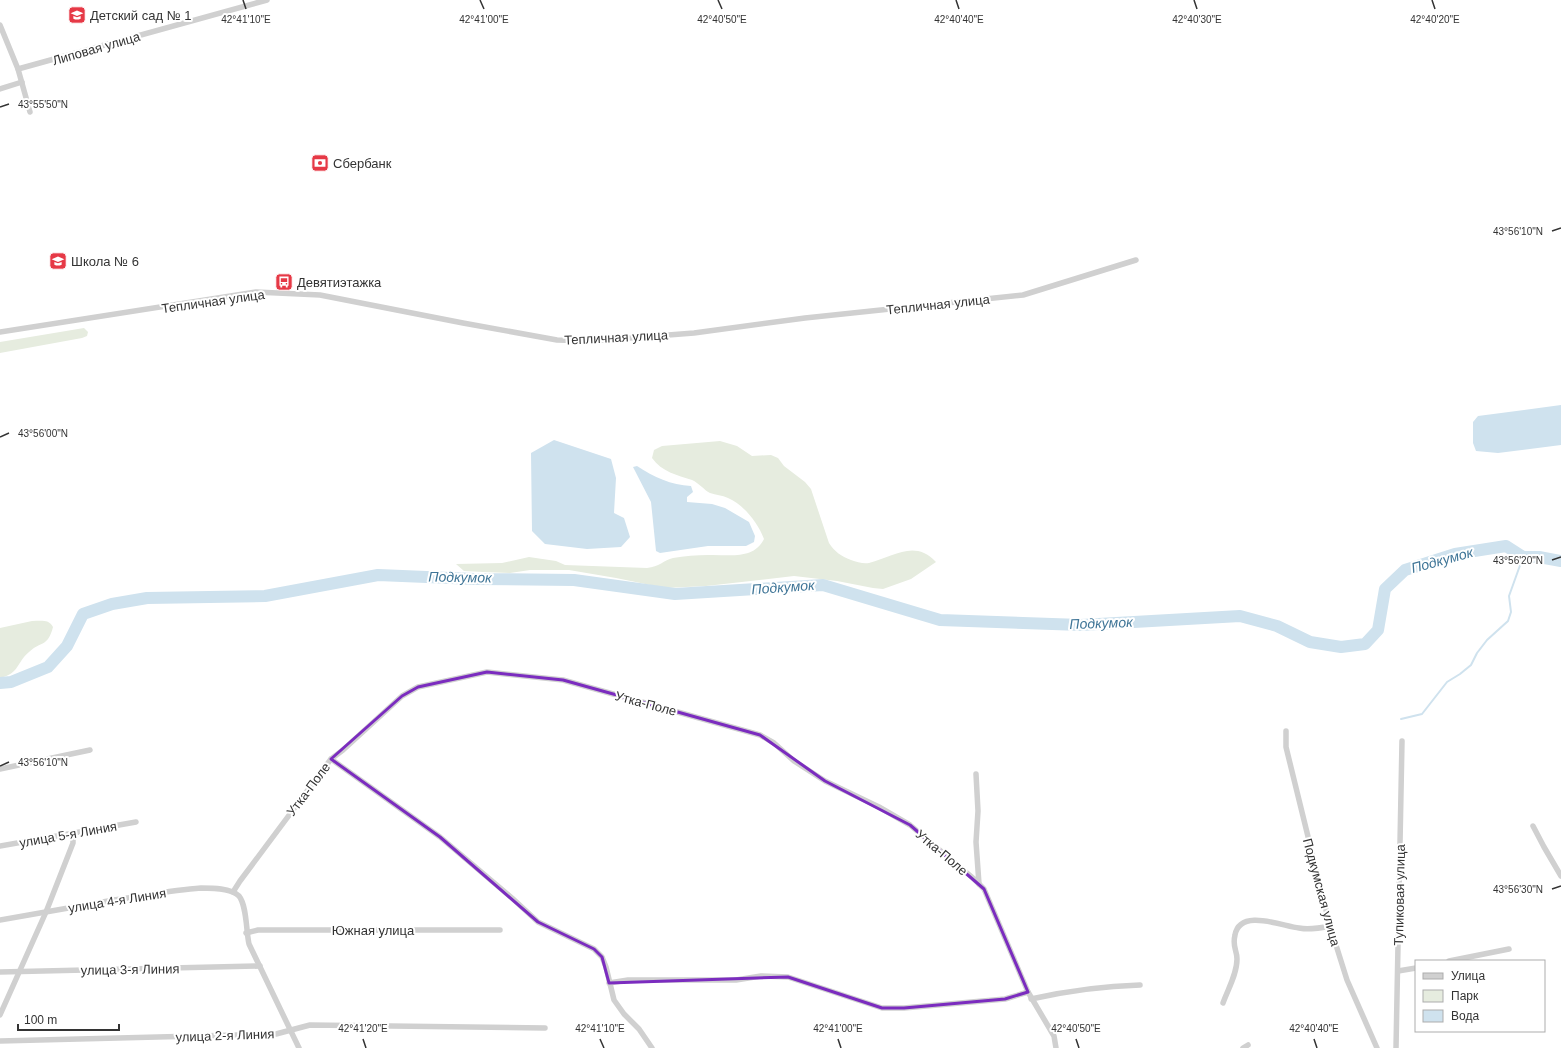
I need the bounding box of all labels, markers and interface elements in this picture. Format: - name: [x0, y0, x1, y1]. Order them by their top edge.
- school or university icon: Детский сад № 1: [67, 5, 87, 25]
- place label: Детский сад № 1: [90, 8, 191, 23]
- text: 42°41'10"E: [221, 14, 271, 25]
- text: 42°41'00"E: [459, 14, 509, 25]
- text: 42°40'50"E: [697, 14, 747, 25]
- text: 42°40'40"E: [934, 14, 984, 25]
- text: 42°40'30"E: [1172, 14, 1222, 25]
- text: 42°40'20"E: [1410, 14, 1460, 25]
- street label: Липовая улица: [51, 29, 142, 68]
- text: 43°55'50"N: [18, 99, 68, 110]
- bank icon: Сбербанк: [310, 153, 330, 173]
- place label: Сбербанк: [333, 156, 392, 171]
- text: 43°56'10"N: [1493, 226, 1543, 237]
- school or university icon: Школа № 6: [48, 251, 68, 271]
- place label: Школа № 6: [71, 254, 139, 269]
- bus stop icon: Девятиэтажка: [274, 272, 294, 292]
- place label: Девятиэтажка: [297, 275, 382, 290]
- street label: Тепличная улица: [161, 287, 266, 316]
- street label: Тепличная улица: [886, 292, 991, 317]
- street label: Тепличная улица: [564, 327, 669, 348]
- text: 43°56'00"N: [18, 428, 68, 439]
- water label: Подкумок: [1409, 544, 1476, 576]
- text: 43°56'20"N: [1493, 555, 1543, 566]
- water label: Подкумок: [428, 568, 493, 586]
- water label: Подкумок: [751, 577, 817, 597]
- water label: Подкумок: [1069, 614, 1134, 632]
- street label: Утка-Поле: [614, 688, 678, 719]
- text: 43°56'10"N: [18, 757, 68, 768]
- street label: Утка-Поле: [283, 760, 333, 819]
- street label: улица 5-я Линия: [18, 819, 118, 850]
- street label: Утка-Поле: [913, 826, 971, 878]
- street label: Подкумская улица: [1300, 837, 1343, 948]
- street label: Тупиковая улица: [1391, 843, 1408, 946]
- text: 43°56'30"N: [1493, 884, 1543, 895]
- street label: улица 4-я Линия: [67, 885, 167, 916]
- street label: Южная улица: [332, 923, 415, 938]
- legend: [1415, 960, 1545, 1032]
- street label: улица 3-я Линия: [80, 961, 180, 978]
- text: Улица: [1451, 969, 1485, 983]
- text: Парк: [1451, 989, 1479, 1003]
- scale bar: [18, 1006, 119, 1032]
- text: Вода: [1451, 1009, 1479, 1023]
- text: 100 m: [24, 1013, 57, 1027]
- text: 42°41'20"E: [338, 1023, 388, 1034]
- text: 42°41'10"E: [575, 1023, 625, 1034]
- text: 42°41'00"E: [813, 1023, 863, 1034]
- text: 42°40'50"E: [1051, 1023, 1101, 1034]
- text: 42°40'40"E: [1289, 1023, 1339, 1034]
- street label: улица 2-я Линия: [175, 1026, 275, 1045]

